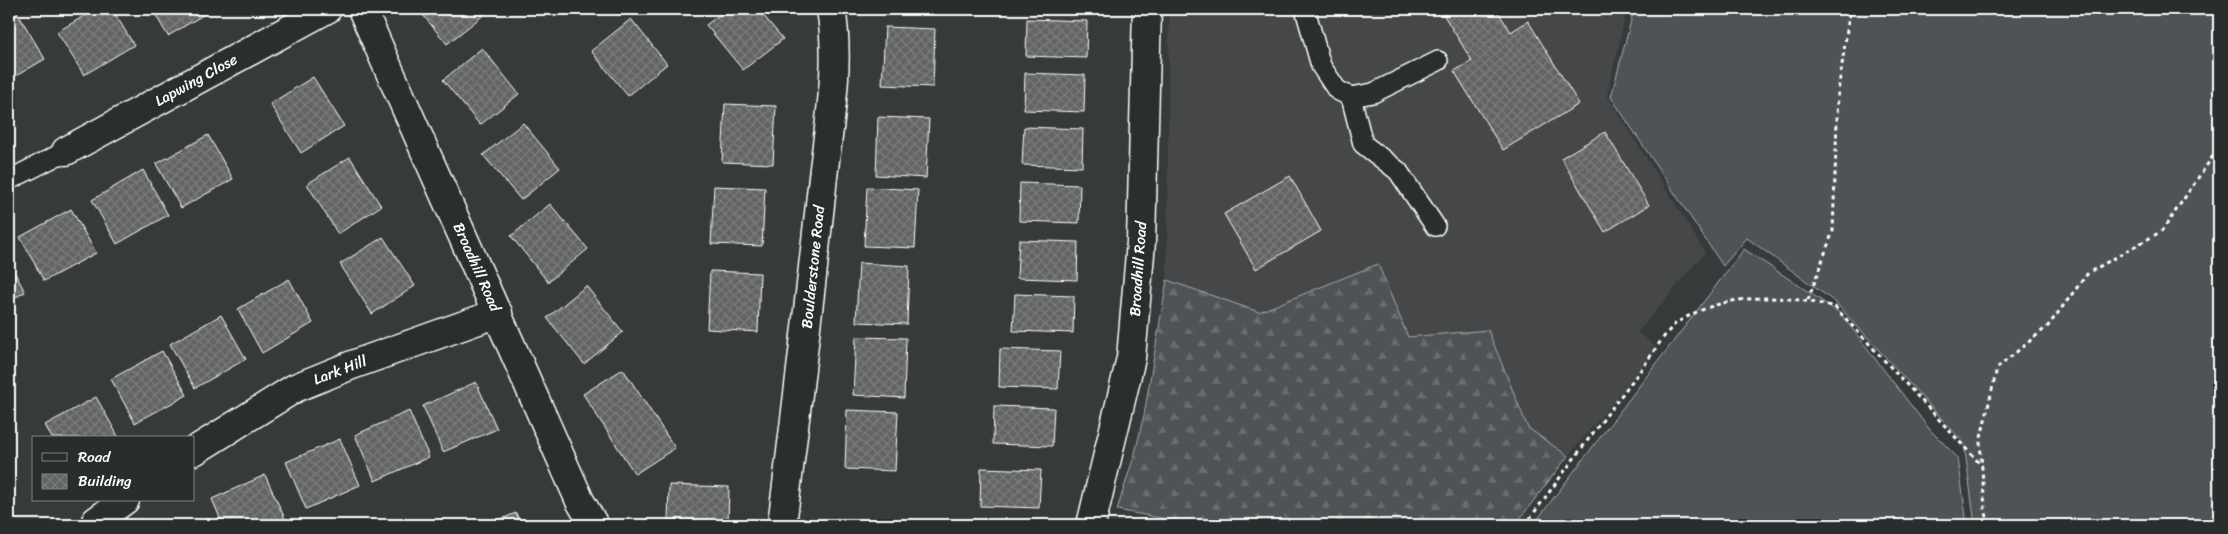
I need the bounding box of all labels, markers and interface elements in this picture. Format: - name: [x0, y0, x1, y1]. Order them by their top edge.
- street label: Lapwing Close: [150, 46, 243, 114]
- street label: Boulderstone Road: [794, 203, 832, 330]
- street label: Broadhill Road: [446, 218, 509, 317]
- street label: Broadhill Road: [1122, 219, 1154, 317]
- street label: Lark Hill: [309, 348, 371, 392]
- legend: [32, 436, 195, 502]
- text: Road: [78, 444, 111, 470]
- text: Building: [78, 468, 132, 494]

